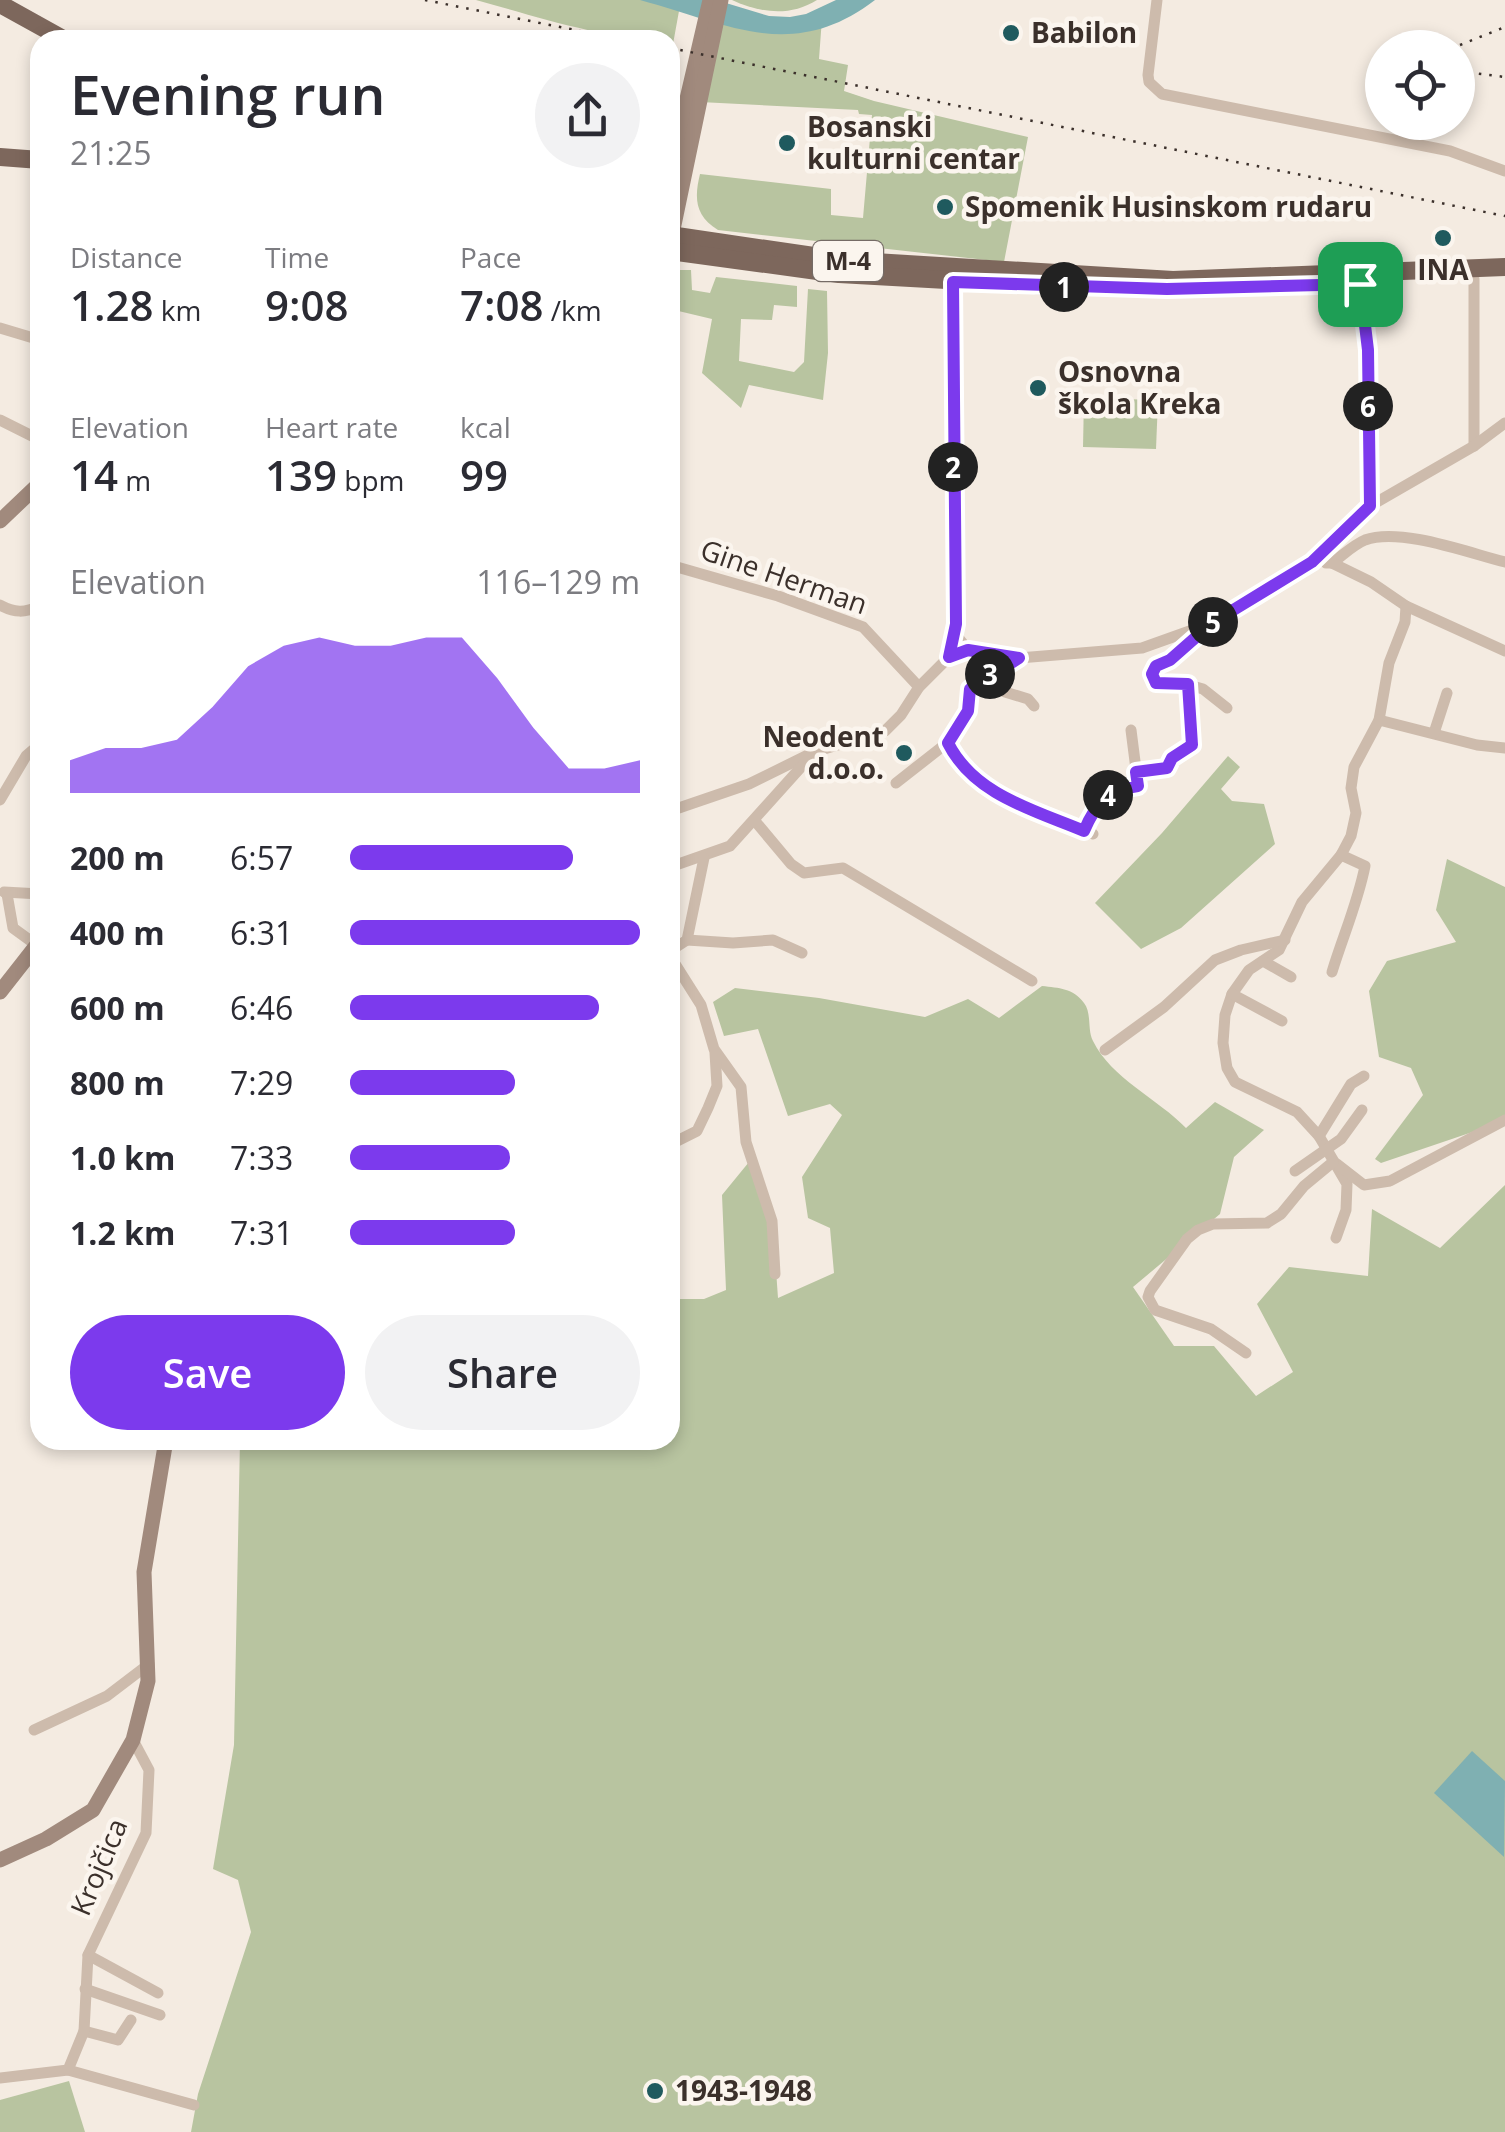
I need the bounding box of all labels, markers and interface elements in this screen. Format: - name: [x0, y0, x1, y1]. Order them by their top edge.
- place label: Babilon: [1031, 13, 1137, 51]
- marker: Babilon: [1000, 22, 1022, 44]
- map controls: [1365, 30, 1475, 140]
- button: locate: [1365, 30, 1475, 140]
- text: Evening run: [70, 56, 385, 131]
- button: share: [535, 63, 640, 168]
- place label: Bosanski kulturni centar: [807, 107, 1020, 177]
- text: 21:25: [70, 131, 152, 174]
- marker: Bosanski kulturni centar: [776, 132, 798, 154]
- place label: Spomenik Husinskom rudaru: [965, 187, 1372, 225]
- marker: Spomenik Husinskom rudaru: [934, 196, 956, 218]
- marker: INA: [1432, 227, 1454, 249]
- text: Distance: [70, 238, 183, 276]
- text: Time: [265, 238, 329, 276]
- text: Pace: [460, 238, 522, 276]
- road number: M-4: [813, 241, 883, 281]
- pin: [1318, 242, 1403, 327]
- place label: INA: [1417, 250, 1469, 288]
- icon: arrive: [1333, 257, 1388, 312]
- pin: 1: [1039, 262, 1089, 312]
- text: 1: [1056, 268, 1072, 306]
- text: 1.28: [70, 276, 154, 333]
- text: 9:08: [265, 276, 349, 333]
- text: 7:08: [460, 276, 544, 333]
- text: km: [154, 291, 201, 329]
- text: /km: [544, 291, 602, 329]
- place label: Osnovna škola Kreka: [1058, 352, 1221, 422]
- marker: Osnovna škola Kreka: [1027, 377, 1049, 399]
- pin: 6: [1343, 381, 1393, 431]
- text: 6: [1360, 387, 1376, 425]
- text: Elevation: [70, 408, 189, 446]
- text: Heart rate: [265, 408, 398, 446]
- text: kcal: [460, 408, 511, 446]
- pin: 2: [928, 442, 978, 492]
- text: 14: [70, 446, 118, 503]
- text: 139: [265, 446, 337, 503]
- text: 99: [460, 446, 508, 503]
- text: 2: [945, 448, 961, 486]
- text: m: [118, 461, 151, 499]
- text: bpm: [337, 461, 405, 499]
- street label: Gine Herman: [696, 530, 873, 622]
- text: Elevation: [70, 560, 206, 603]
- text: 116–129 m: [476, 560, 640, 603]
- pin: 5: [1188, 597, 1238, 647]
- text: 5: [1205, 603, 1221, 641]
- pin: 3: [965, 649, 1015, 699]
- text: 3: [982, 655, 998, 693]
- place label: Neodent d.o.o.: [763, 717, 884, 787]
- marker: Neodent d.o.o.: [893, 742, 915, 764]
- pin: 4: [1083, 770, 1133, 820]
- text: 4: [1100, 776, 1116, 814]
- text: 200 m: [70, 836, 165, 879]
- text: 6:57: [230, 836, 293, 879]
- text: 400 m: [70, 911, 165, 954]
- text: 6:31: [230, 911, 293, 954]
- text: 600 m: [70, 986, 165, 1029]
- text: 6:46: [230, 986, 293, 1029]
- text: 800 m: [70, 1061, 165, 1104]
- text: 7:29: [230, 1061, 293, 1104]
- text: 1.0 km: [70, 1136, 175, 1179]
- text: 7:33: [230, 1136, 293, 1179]
- text: 1.2 km: [70, 1211, 175, 1254]
- text: 7:31: [230, 1211, 293, 1254]
- button: Save: [70, 1315, 345, 1430]
- button: Share: [365, 1315, 640, 1430]
- street label: Krojčica: [61, 1812, 135, 1921]
- place label: 1943-1948: [675, 2071, 812, 2109]
- marker: 1943-1948: [644, 2080, 666, 2102]

